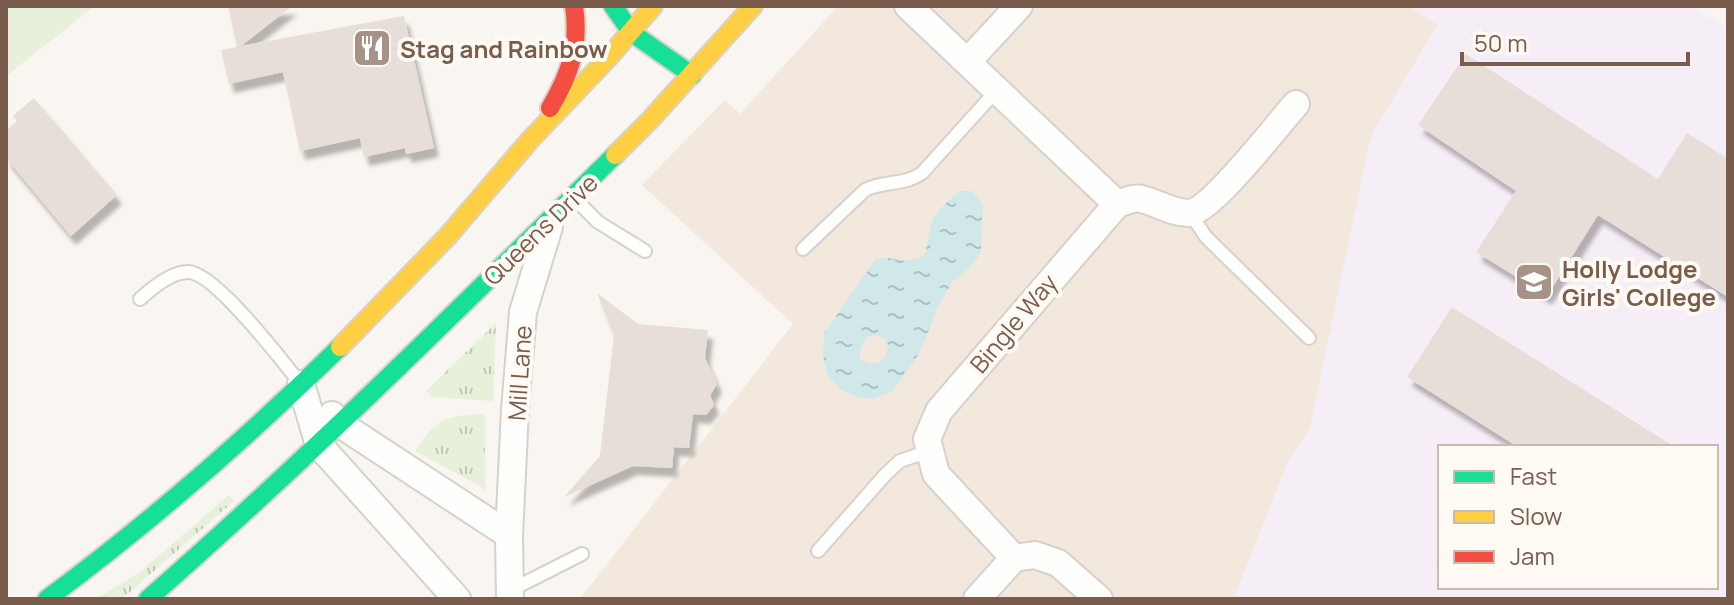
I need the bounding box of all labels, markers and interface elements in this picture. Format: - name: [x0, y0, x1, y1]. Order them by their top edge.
- scale bar: [1462, 16, 1688, 66]
- text: 50 m: [1474, 26, 1528, 59]
- restaurant icon: Stag and Rainbow: [351, 27, 393, 69]
- place label: Stag and Rainbow: [400, 32, 608, 65]
- street label: Queens Drive: [476, 166, 604, 292]
- place label: Holly Lodge Girls' College: [1562, 252, 1716, 313]
- school or university icon: Holly Lodge Girls' College: [1513, 261, 1555, 303]
- street label: Bingle Way: [962, 266, 1064, 380]
- street label: Mill Lane: [499, 324, 539, 422]
- legend: [1438, 445, 1718, 589]
- text: Fast: [1510, 459, 1557, 492]
- text: Slow: [1510, 499, 1563, 532]
- text: Jam: [1510, 539, 1555, 572]

